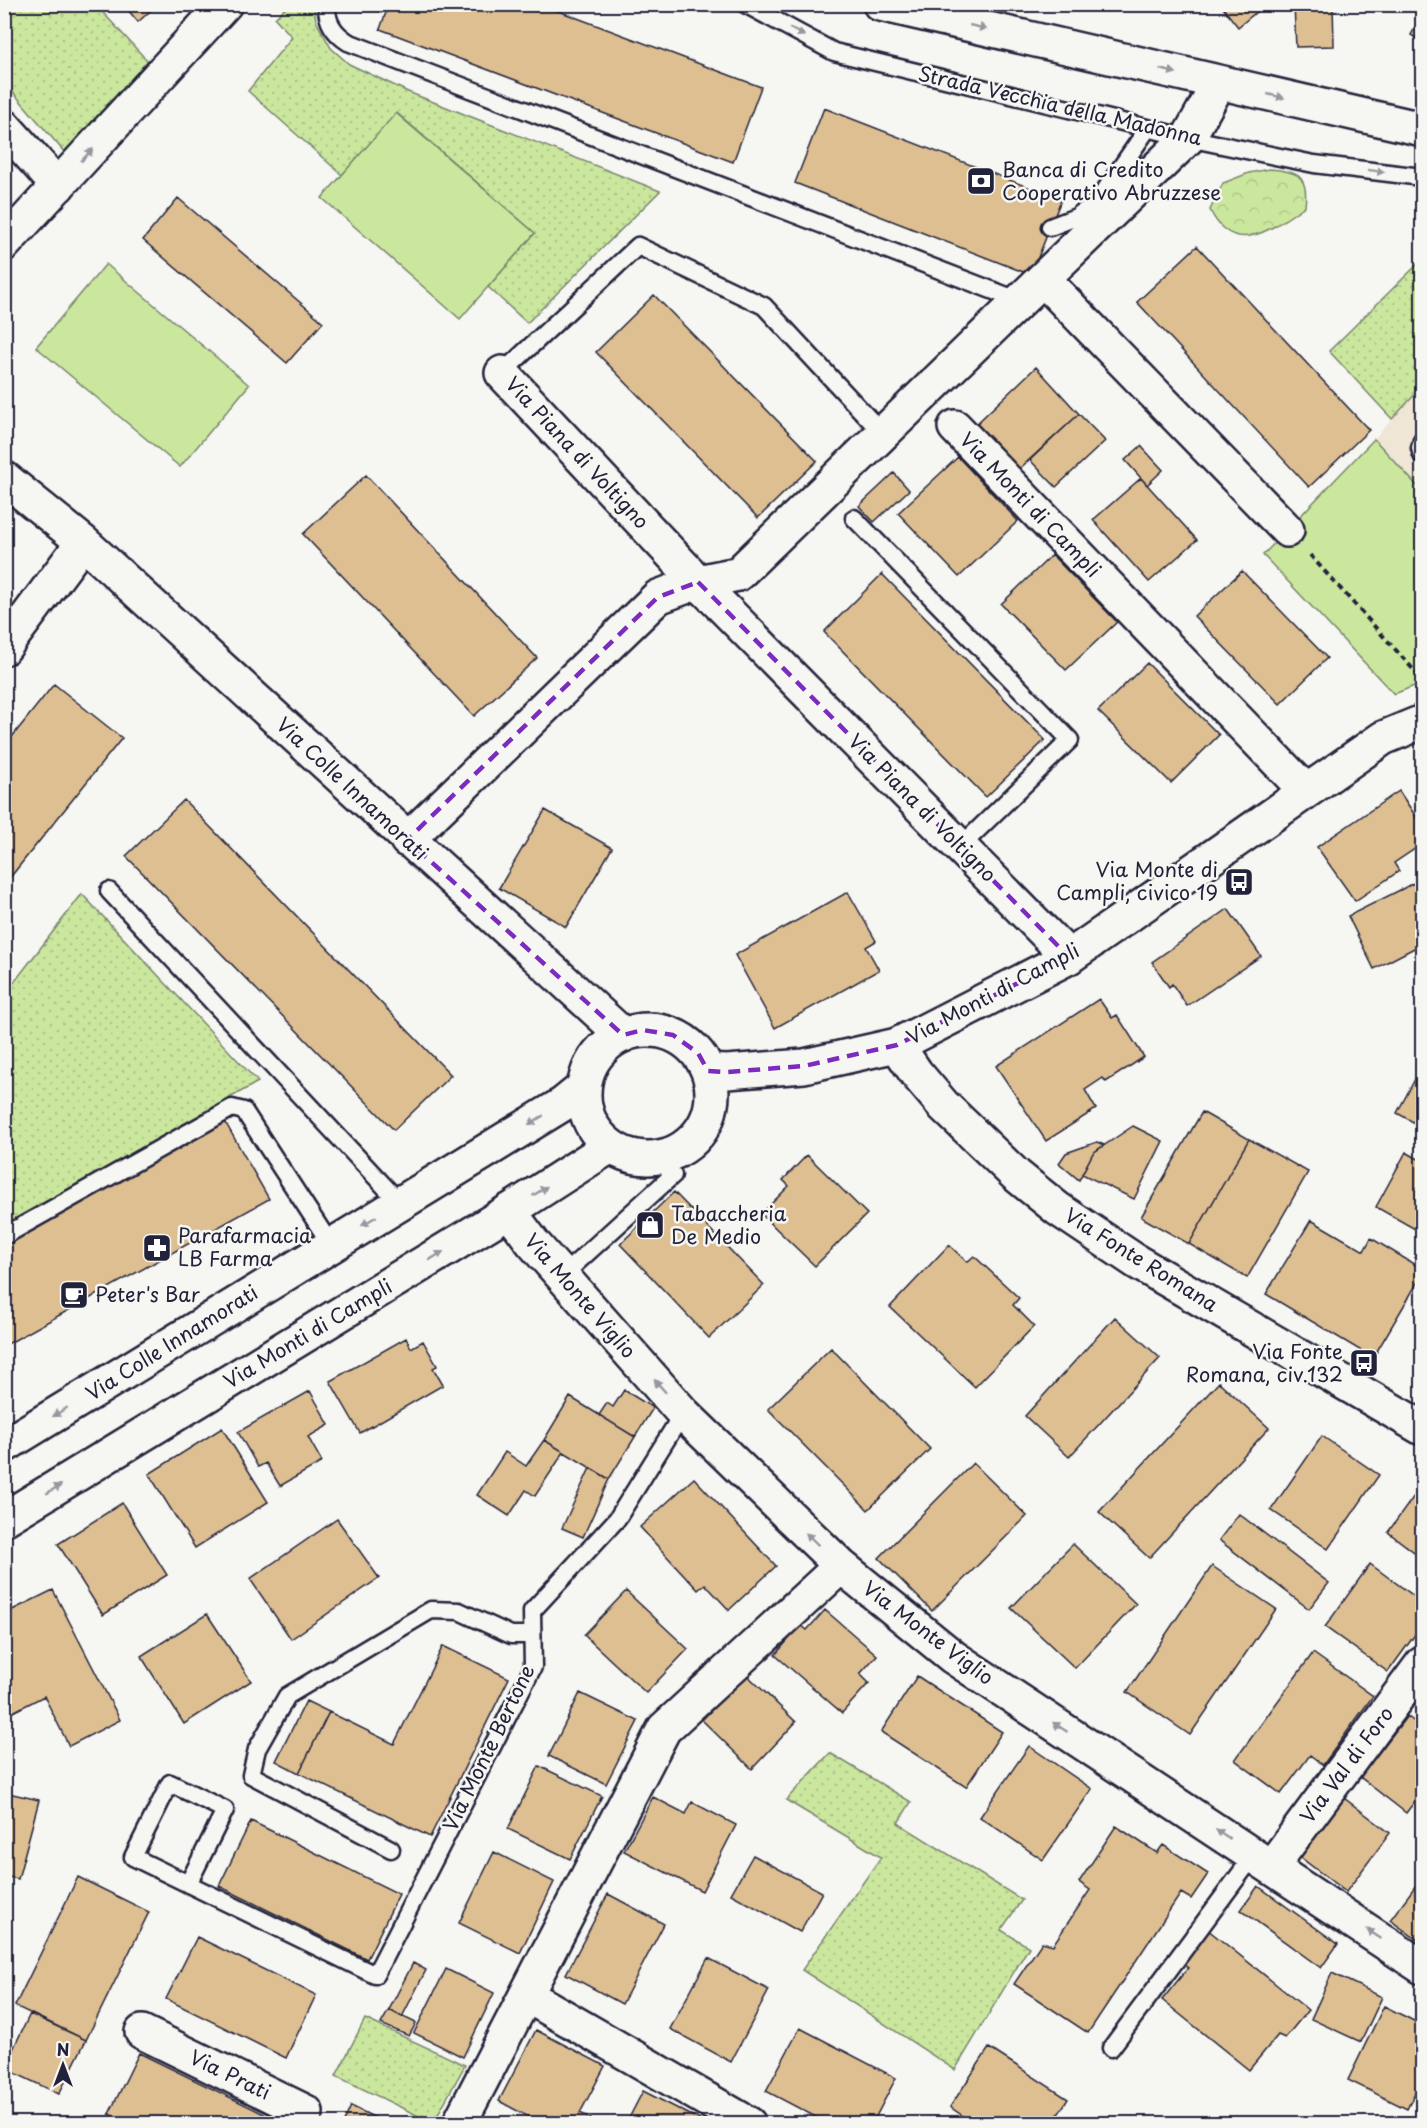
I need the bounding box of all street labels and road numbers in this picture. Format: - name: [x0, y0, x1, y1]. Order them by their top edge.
- street label: Strada Vecchia della Madonna: [915, 58, 1206, 152]
- street label: Via Piana di Voltigno: [499, 369, 657, 535]
- street label: Via Monti di Campli: [953, 425, 1108, 584]
- street label: Via Colle Innamorati: [270, 710, 435, 867]
- street label: Via Piana di Voltigno: [842, 726, 1004, 888]
- street label: Via Monti di Campli: [901, 935, 1084, 1051]
- street label: Via Fonte Romana: [1059, 1200, 1224, 1319]
- street label: Via Monte Viglio: [518, 1226, 644, 1365]
- street label: Via Monti di Campli: [217, 1271, 398, 1396]
- street label: Via Colle Innamorati: [79, 1277, 263, 1407]
- street label: Via Monte Viglio: [857, 1573, 1000, 1691]
- street label: Via Monte Bertone: [435, 1659, 542, 1836]
- street label: Via Val di Foro: [1292, 1700, 1400, 1829]
- street label: Via Prati: [185, 2042, 276, 2107]

